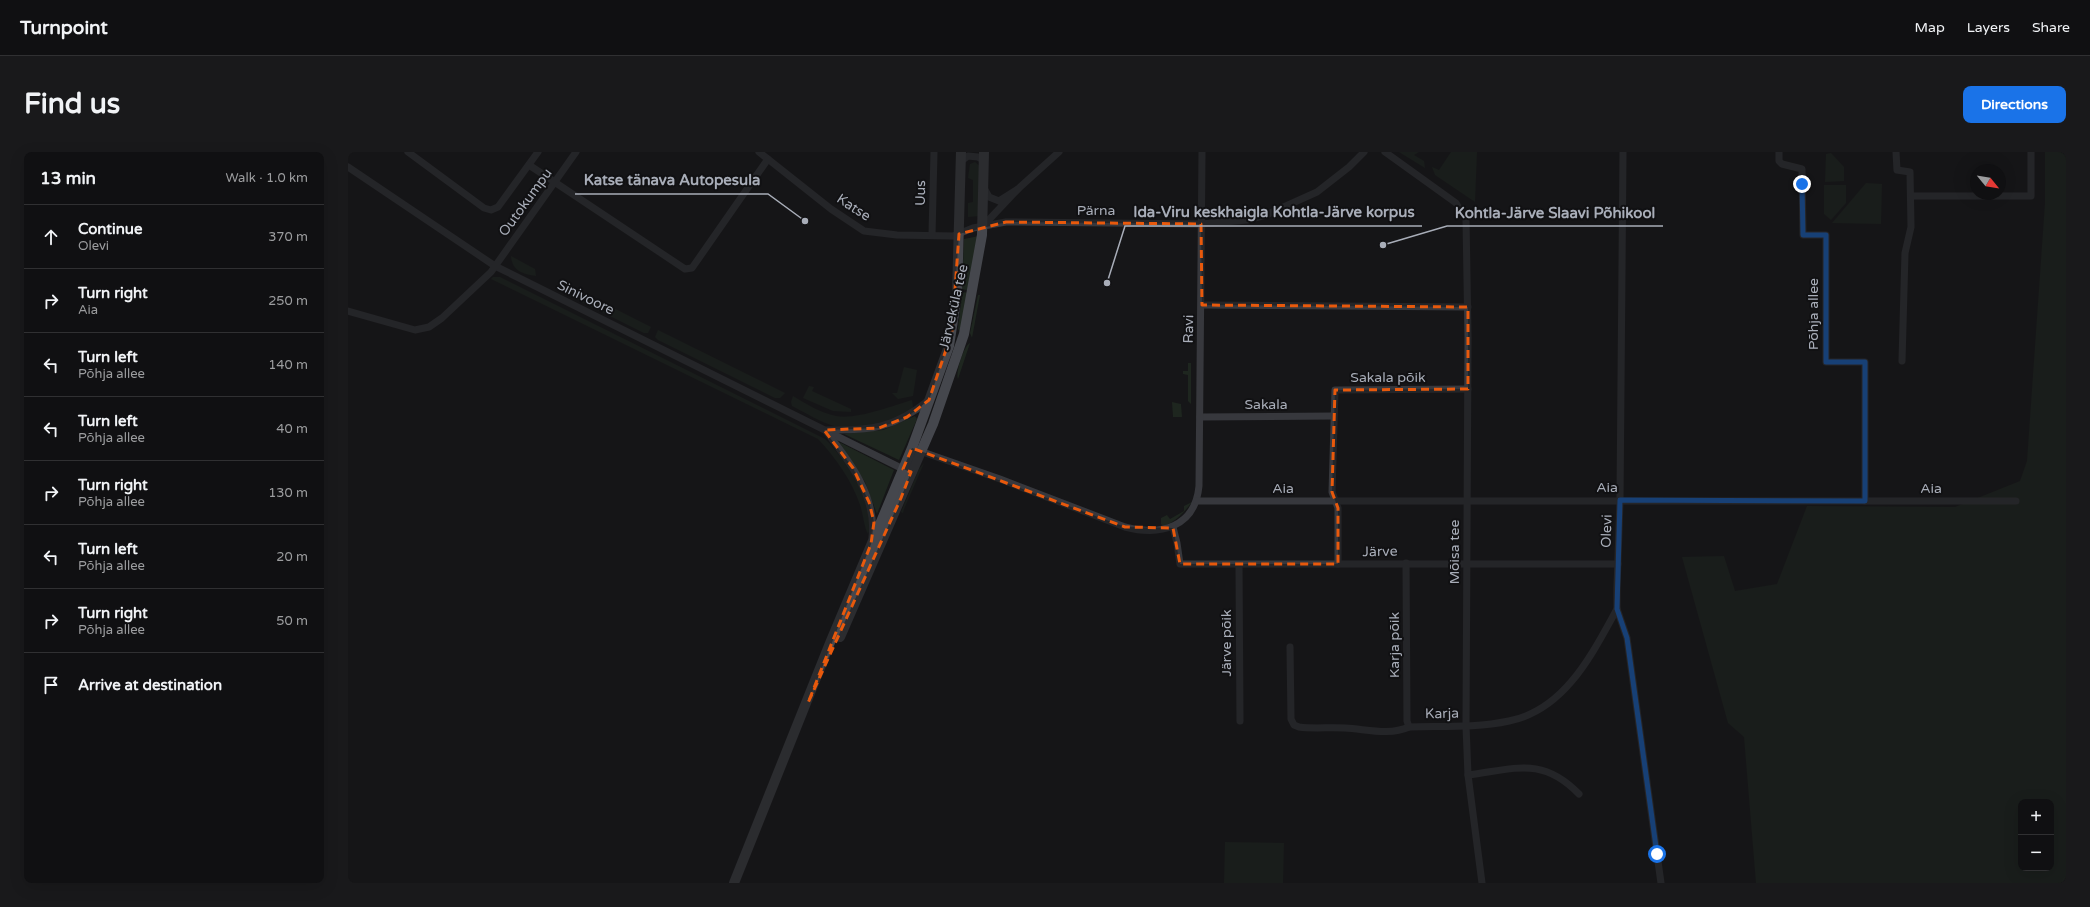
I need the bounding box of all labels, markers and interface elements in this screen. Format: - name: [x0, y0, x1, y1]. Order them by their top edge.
- text: Turnpoint: [20, 17, 108, 39]
- text: Map: [1915, 19, 1945, 36]
- text: Layers: [1967, 19, 2010, 36]
- text: Share: [2032, 19, 2070, 36]
- button: Directions: [1963, 86, 2066, 123]
- text: Find us: [24, 87, 120, 121]
- north arrow: [1970, 164, 2006, 200]
- street label: Outokumpu: [495, 165, 556, 240]
- callout: Katse tänava Autopesula: [575, 167, 768, 194]
- text: 13 min: [40, 168, 96, 189]
- text: Walk · 1.0 km: [226, 170, 308, 186]
- text: Katse tänava Autopesula: [584, 171, 760, 190]
- route end: [1793, 175, 1811, 193]
- street label: Uus: [912, 180, 929, 206]
- street label: Katse: [834, 190, 874, 225]
- callout: Ida-Viru keskhaigla Kohtla-Järve korpus: [1125, 199, 1422, 226]
- callout: Kohtla-Järve Slaavi Põhikool: [1447, 199, 1663, 226]
- street label: Pärna: [1077, 202, 1115, 219]
- text: Ida-Viru keskhaigla Kohtla-Järve korpus: [1133, 203, 1415, 222]
- text: Kohtla-Järve Slaavi Põhikool: [1455, 204, 1655, 222]
- text: Continue: [78, 220, 142, 238]
- icon: ahead: [40, 226, 62, 248]
- text: 370 m: [268, 229, 308, 245]
- text: Olevi: [78, 238, 109, 254]
- street label: Järveküla tee: [935, 263, 972, 352]
- street label: Sinivoore: [554, 276, 617, 319]
- street label: Põhja allee: [1805, 278, 1822, 350]
- text: Turn right: [78, 284, 148, 302]
- icon: right: [40, 290, 62, 312]
- text: 250 m: [268, 293, 308, 309]
- text: Aia: [78, 302, 98, 318]
- street label: Ravi: [1180, 315, 1197, 343]
- text: Turn left: [78, 348, 138, 366]
- icon: left: [40, 354, 62, 376]
- text: 140 m: [268, 357, 308, 373]
- text: Põhja allee: [78, 366, 145, 382]
- street label: Sakala põik: [1350, 369, 1426, 386]
- street label: Sakala: [1244, 396, 1288, 413]
- text: Turn left: [78, 412, 138, 430]
- icon: left: [40, 418, 62, 440]
- text: 40 m: [276, 421, 308, 437]
- text: Põhja allee: [78, 430, 145, 446]
- text: Turn right: [78, 476, 148, 494]
- street label: Aia: [1596, 479, 1618, 496]
- street label: Aia: [1272, 480, 1294, 497]
- street label: Aia: [1920, 480, 1942, 497]
- icon: right: [40, 482, 62, 504]
- text: 130 m: [268, 485, 308, 501]
- text: Põhja allee: [78, 494, 145, 510]
- street label: Olevi: [1597, 514, 1616, 548]
- street label: Mõisa tee: [1446, 520, 1463, 584]
- text: Turn left: [78, 540, 138, 558]
- street label: Järve: [1362, 543, 1398, 560]
- icon: left: [40, 546, 62, 568]
- text: 20 m: [276, 549, 308, 565]
- text: Põhja allee: [78, 558, 145, 574]
- text: Turn right: [78, 604, 148, 622]
- street label: Järve põik: [1218, 609, 1235, 677]
- icon: right: [40, 610, 62, 632]
- street label: Karja põik: [1386, 612, 1403, 678]
- text: 50 m: [276, 613, 308, 629]
- text: Põhja allee: [78, 622, 145, 638]
- icon: arrive: [40, 674, 62, 696]
- text: Arrive at destination: [78, 676, 222, 694]
- street label: Karja: [1425, 705, 1459, 722]
- map controls: [2018, 799, 2054, 871]
- button: +: [2018, 799, 2054, 835]
- button: −: [2018, 835, 2054, 871]
- route start: [1648, 845, 1666, 863]

